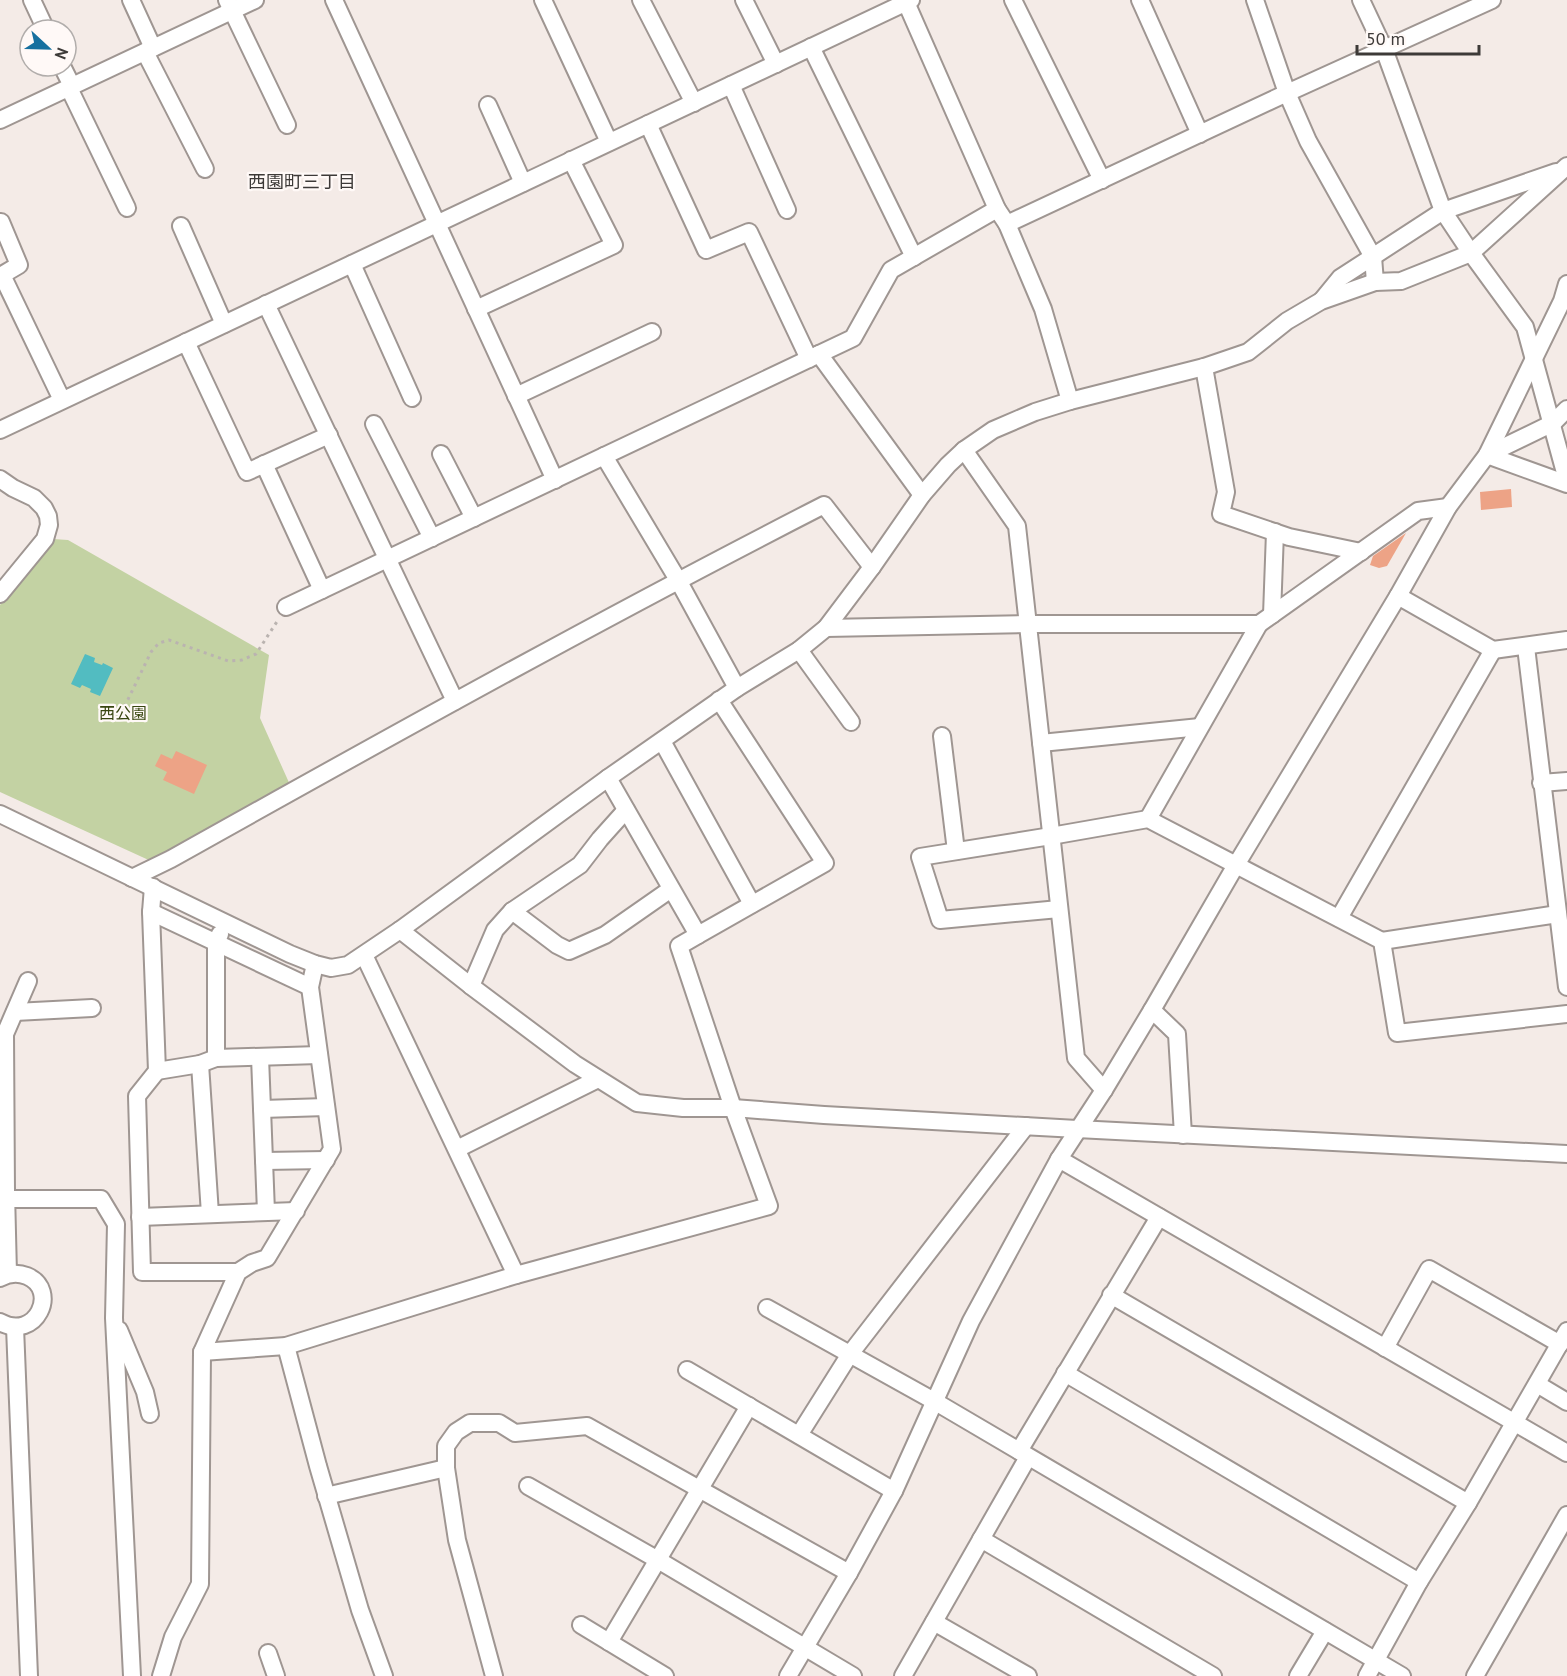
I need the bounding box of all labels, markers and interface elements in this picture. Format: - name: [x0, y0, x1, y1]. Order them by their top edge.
- north arrow: [18, 18, 78, 78]
- scale bar: [1357, 18, 1478, 56]
- text: 50 m: [1366, 27, 1405, 50]
- text: N: [51, 45, 73, 62]
- district label: 西園町三丁目: [248, 170, 356, 193]
- park label: 西公園: [99, 703, 147, 723]

